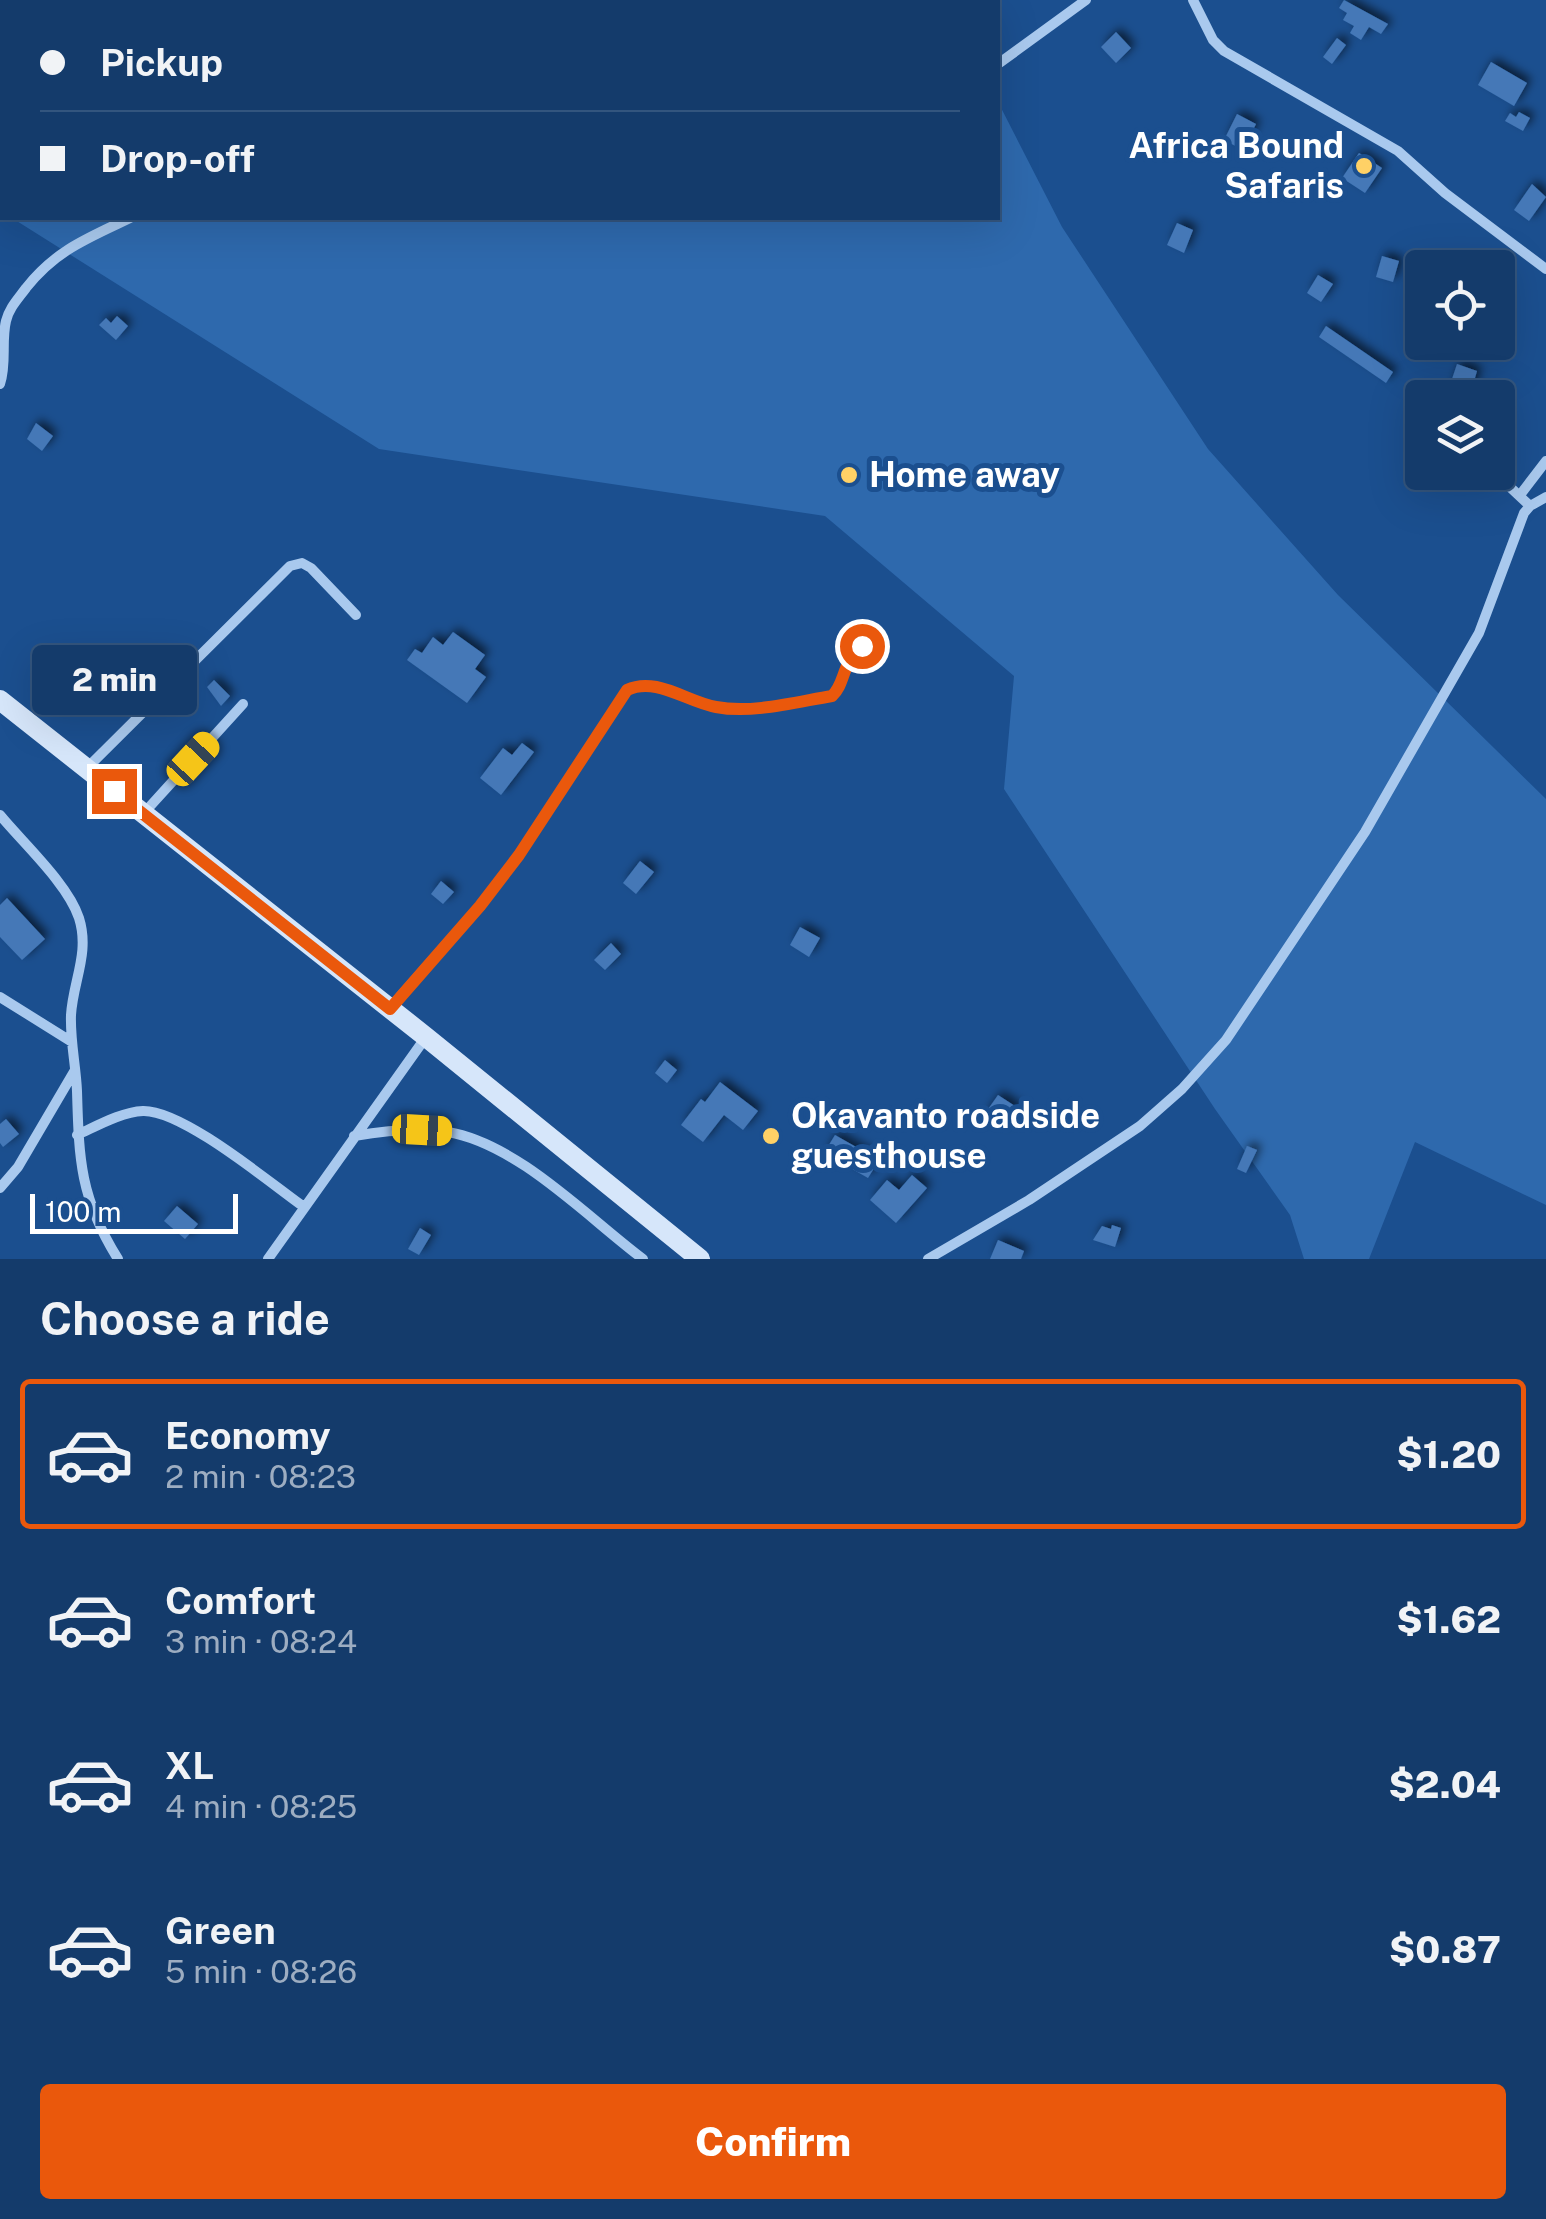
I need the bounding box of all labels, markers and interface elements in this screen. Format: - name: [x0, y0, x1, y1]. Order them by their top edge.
- text: Pickup: [100, 40, 223, 85]
- place label: Africa Bound Safaris: [1128, 125, 1344, 206]
- text: Drop-off: [100, 136, 255, 181]
- marker: Africa Bound Safaris: [1353, 155, 1375, 177]
- map controls: [1405, 250, 1515, 490]
- button: locate: [1405, 250, 1515, 360]
- button: layers: [1405, 380, 1515, 490]
- place label: Home away: [869, 454, 1060, 495]
- marker: Home away: [838, 464, 860, 486]
- route start: [840, 624, 885, 669]
- callout: 2 min: [32, 646, 196, 716]
- text: 2 min: [72, 661, 157, 698]
- car: [162, 727, 224, 791]
- route end: [92, 769, 137, 814]
- place label: Okavanto roadside guesthouse: [791, 1095, 1100, 1176]
- car: [391, 1113, 453, 1147]
- marker: Okavanto roadside guesthouse: [760, 1125, 782, 1147]
- scale bar: [30, 1189, 238, 1234]
- text: 100 m: [45, 1195, 122, 1228]
- text: Choose a ride: [40, 1292, 330, 1345]
- icon: car: [45, 1409, 135, 1499]
- text: Economy: [165, 1413, 331, 1458]
- text: $1.20: [1396, 1432, 1501, 1477]
- text: 2 min · 08:23: [165, 1458, 356, 1495]
- icon: car: [45, 1574, 135, 1664]
- text: Comfort: [165, 1578, 316, 1623]
- text: $1.62: [1397, 1597, 1501, 1642]
- text: 3 min · 08:24: [165, 1623, 357, 1660]
- icon: car: [45, 1739, 135, 1829]
- text: XL: [165, 1743, 214, 1788]
- text: $2.04: [1389, 1762, 1501, 1807]
- text: 4 min · 08:25: [165, 1788, 357, 1825]
- icon: car: [45, 1904, 135, 1994]
- text: Green: [165, 1908, 276, 1953]
- text: $0.87: [1389, 1927, 1501, 1972]
- text: 5 min · 08:26: [165, 1953, 357, 1990]
- button: Confirm: [40, 2084, 1506, 2199]

